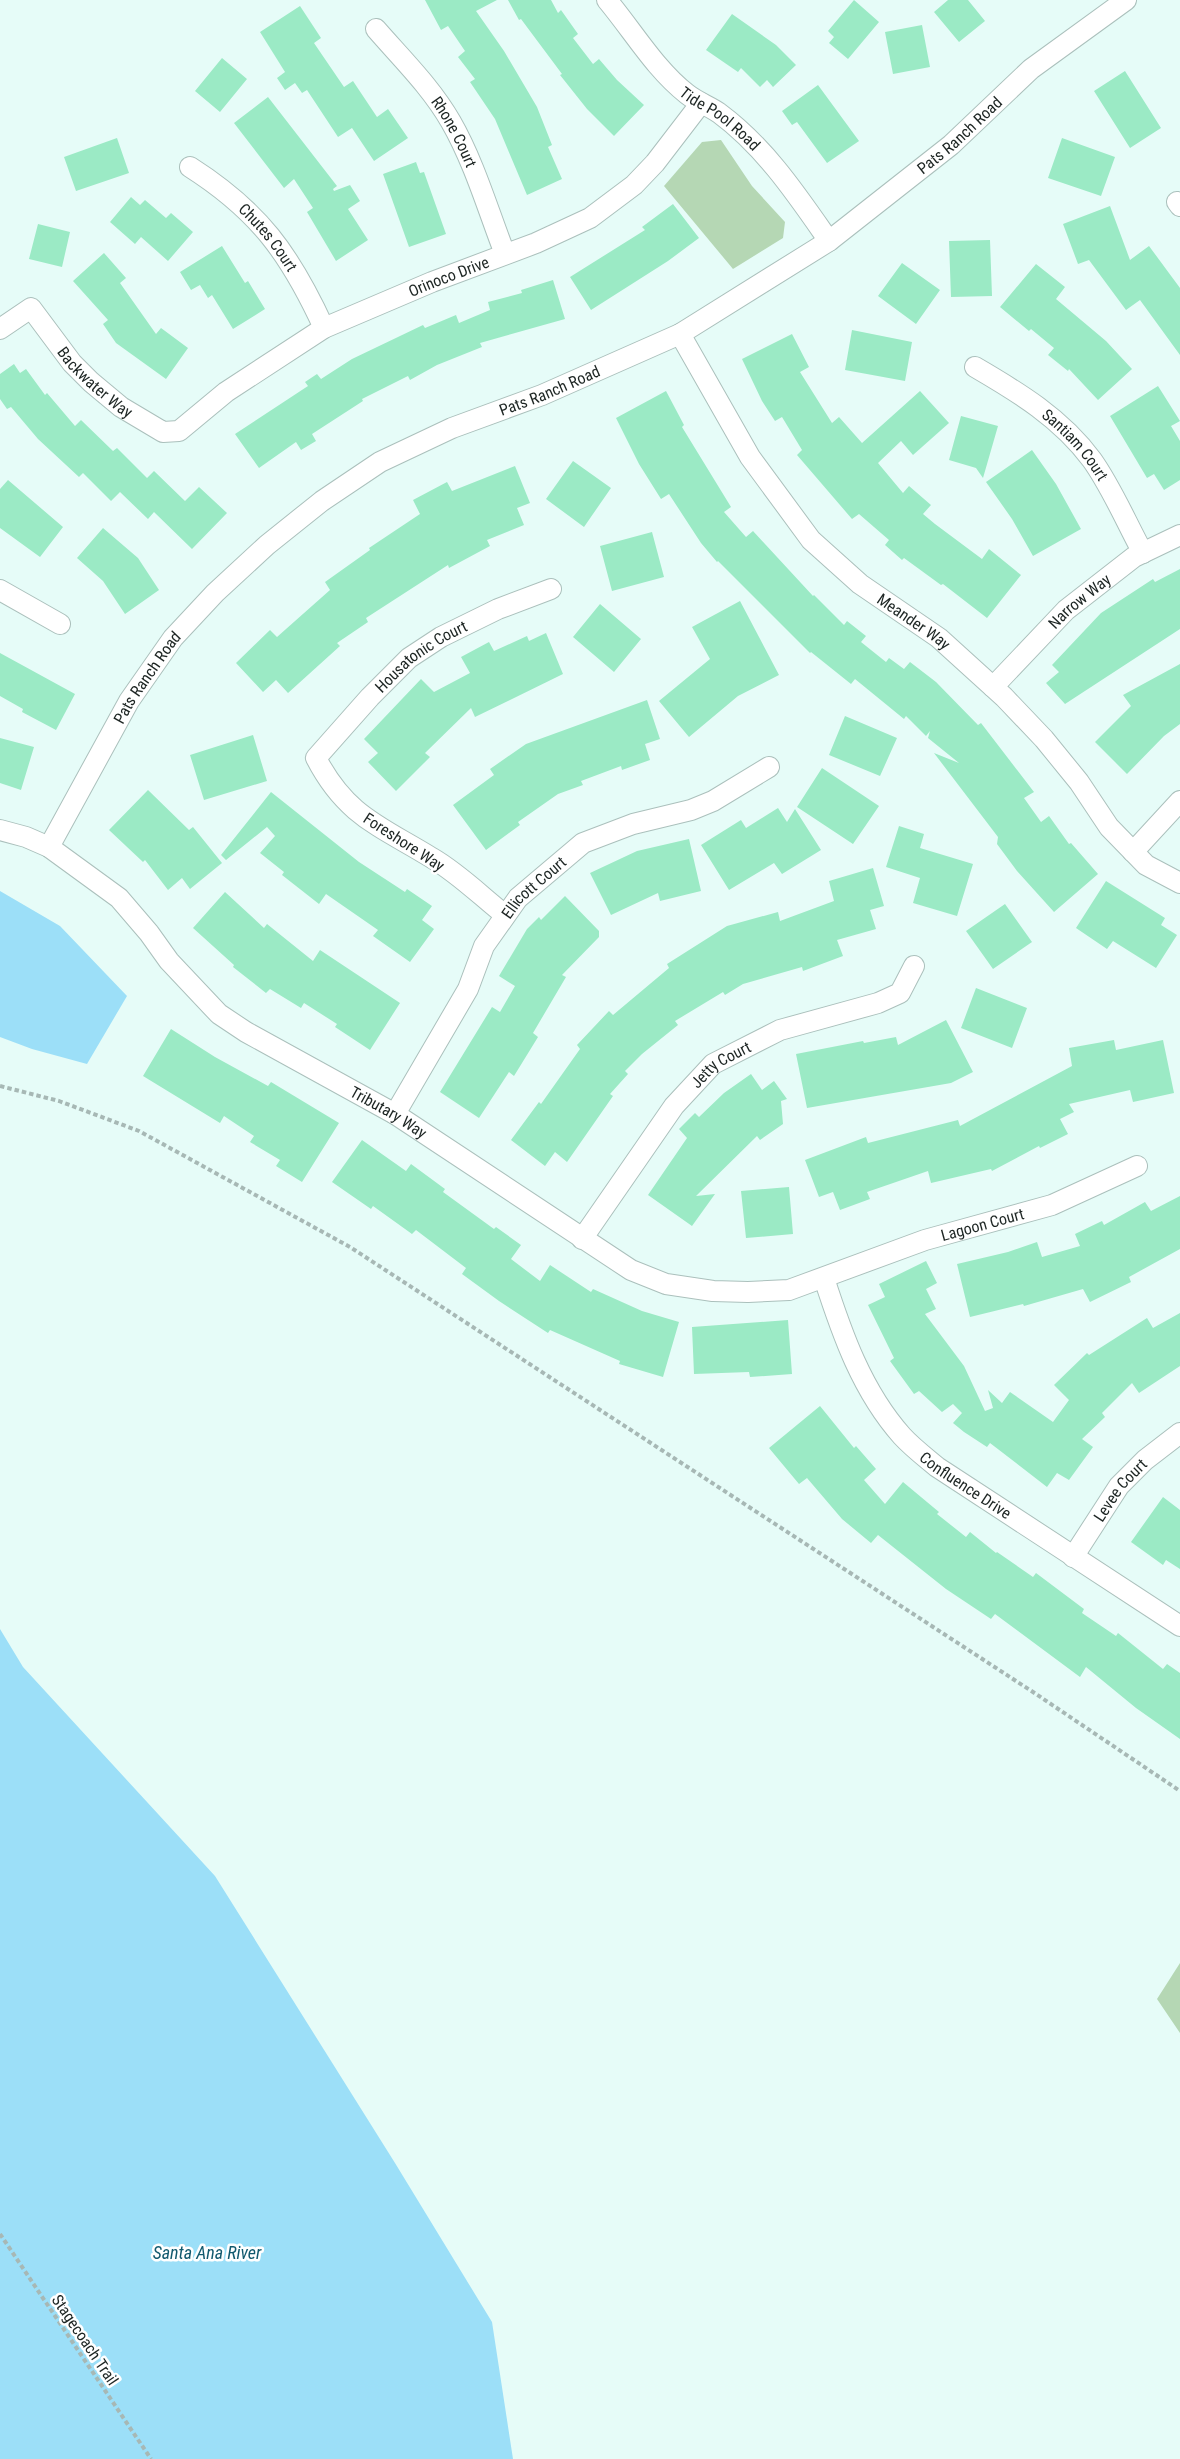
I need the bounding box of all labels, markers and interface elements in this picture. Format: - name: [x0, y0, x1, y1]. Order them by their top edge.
- street label: Tide Pool Road: [676, 83, 764, 154]
- street label: Rhone Court: [428, 92, 481, 170]
- street label: Pats Ranch Road: [913, 92, 1006, 178]
- street label: Chutes Court: [235, 199, 302, 275]
- street label: Orinoco Drive: [405, 252, 492, 300]
- street label: Backwater Way: [54, 343, 136, 421]
- street label: Pats Ranch Road: [497, 361, 603, 419]
- street label: Santiam Court: [1039, 405, 1113, 484]
- street label: Narrow Way: [1044, 569, 1114, 632]
- street label: Meander Way: [874, 589, 955, 654]
- street label: Housatonic Court: [371, 616, 470, 696]
- street label: Pats Ranch Road: [109, 627, 184, 727]
- street label: Foreshore Way: [360, 809, 448, 875]
- street label: Ellicott Court: [497, 852, 570, 922]
- street label: Jetty Court: [686, 1037, 754, 1092]
- street label: Tributary Way: [347, 1082, 431, 1142]
- street label: Lagoon Court: [939, 1204, 1026, 1245]
- street label: Confluence Drive: [916, 1447, 1015, 1523]
- street label: Levee Court: [1089, 1454, 1151, 1525]
- water label: Santa Ana River: [153, 2242, 262, 2263]
- street label: Stagecoach Trail: [48, 2291, 122, 2389]

